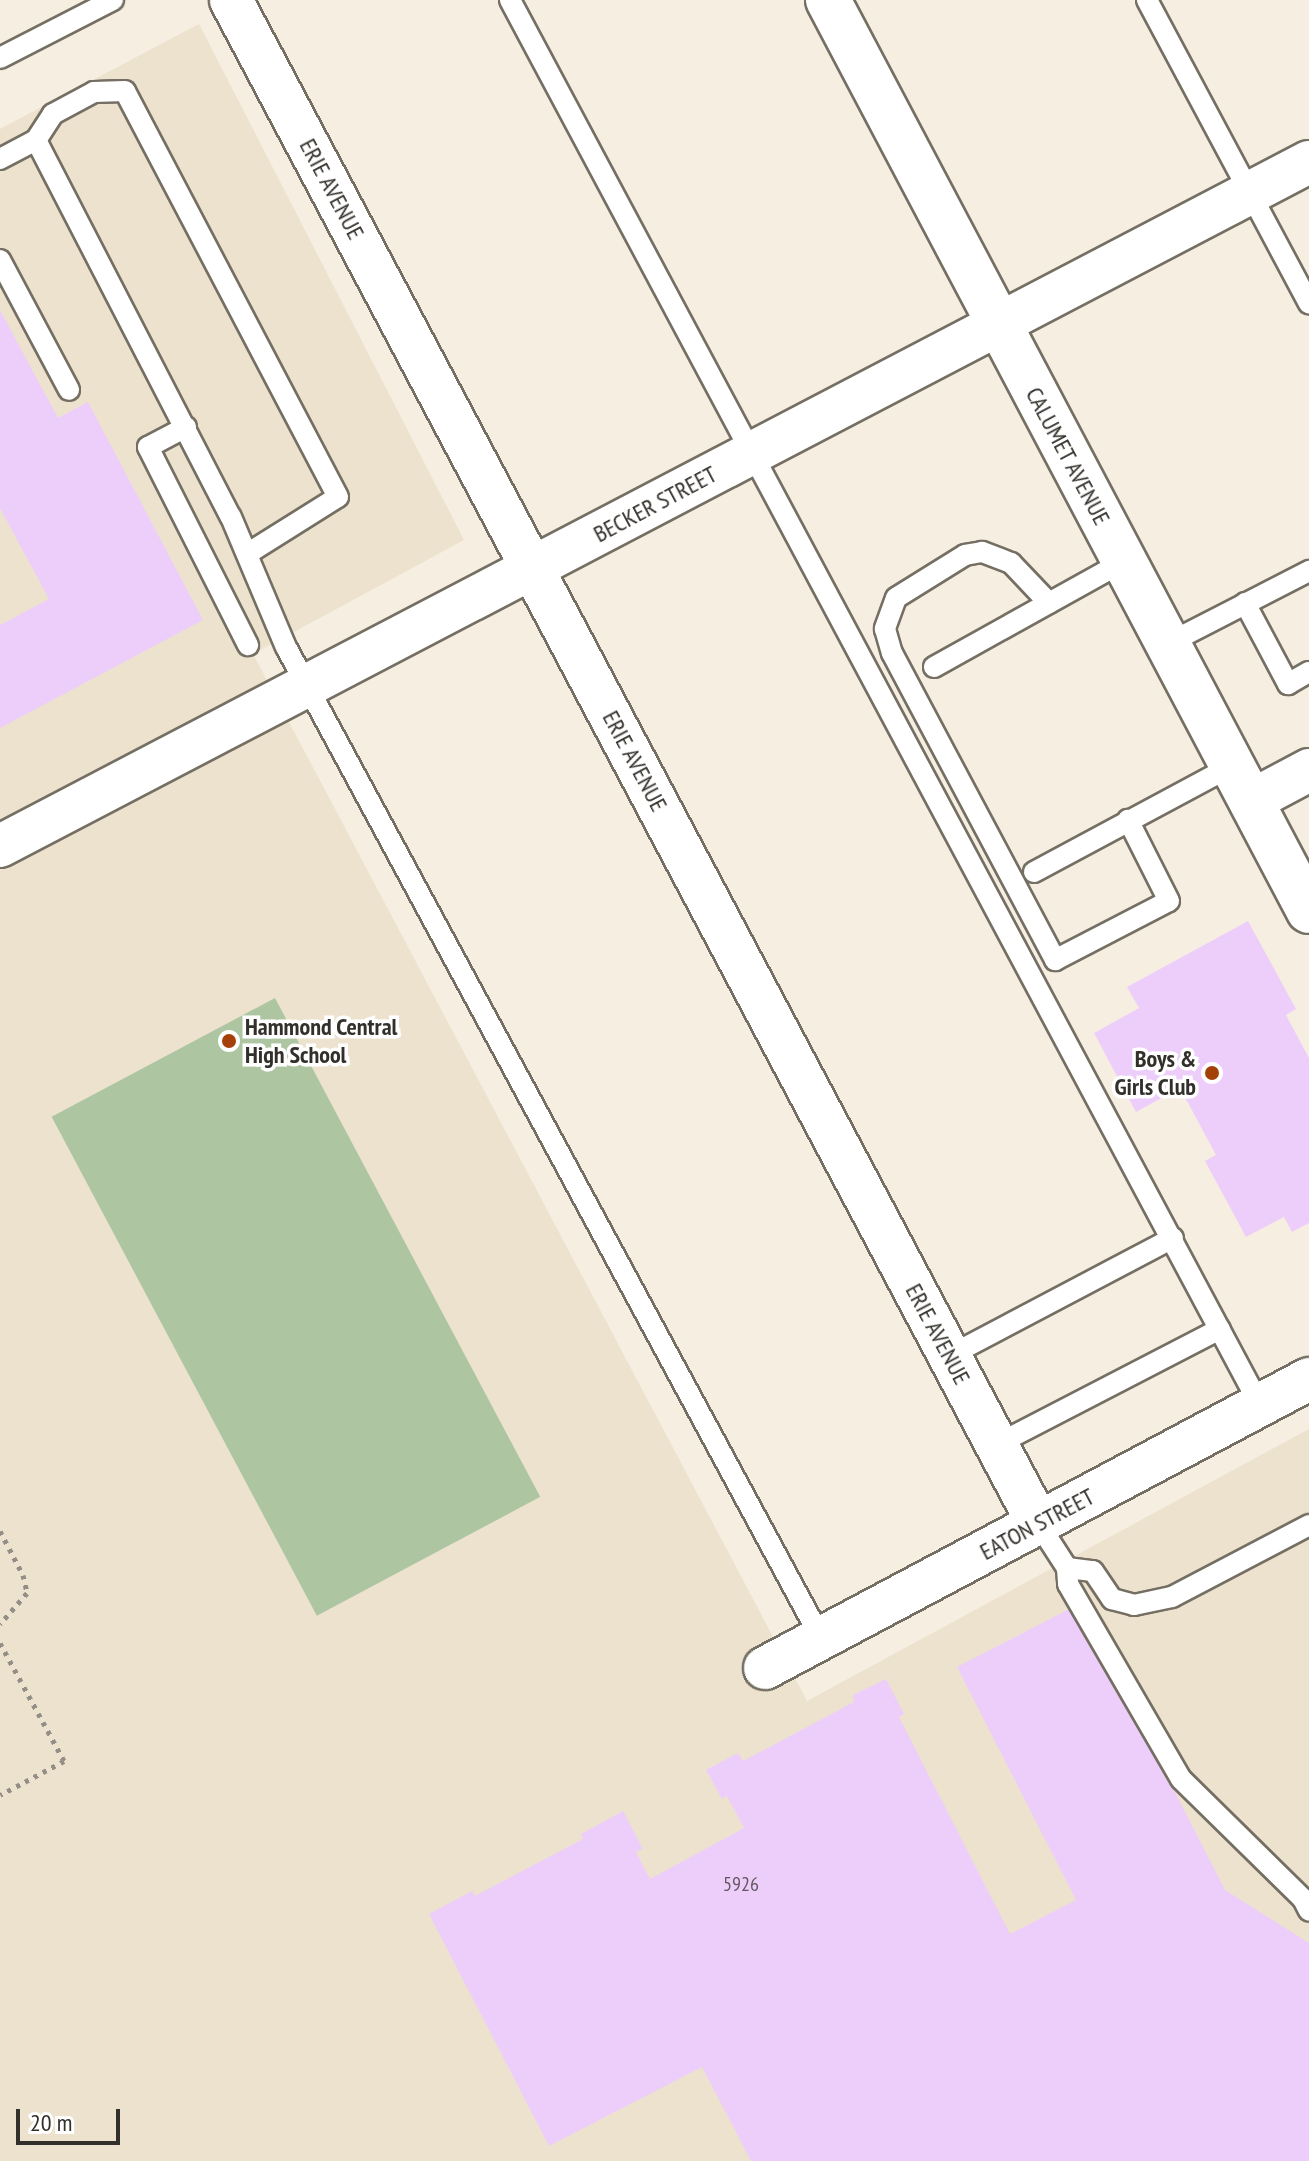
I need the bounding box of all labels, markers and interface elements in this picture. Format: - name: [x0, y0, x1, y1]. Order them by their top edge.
- street label: ERIE AVENUE: [293, 134, 371, 244]
- street label: CALUMET AVENUE: [1019, 382, 1117, 530]
- street label: BECKER STREET: [589, 460, 721, 548]
- street label: ERIE AVENUE: [596, 706, 674, 816]
- place label: Hammond Central High School: [245, 1013, 398, 1069]
- marker: Hammond Central High School: [220, 1032, 238, 1050]
- place label: Boys & Girls Club: [1114, 1045, 1196, 1101]
- marker: Boys & Girls Club: [1203, 1064, 1221, 1082]
- street label: ERIE AVENUE: [899, 1279, 977, 1389]
- street label: EATON STREET: [975, 1482, 1099, 1566]
- house number: 5926: [723, 1872, 759, 1896]
- scale bar: [20, 2093, 124, 2143]
- text: 20 m: [30, 2107, 72, 2138]

